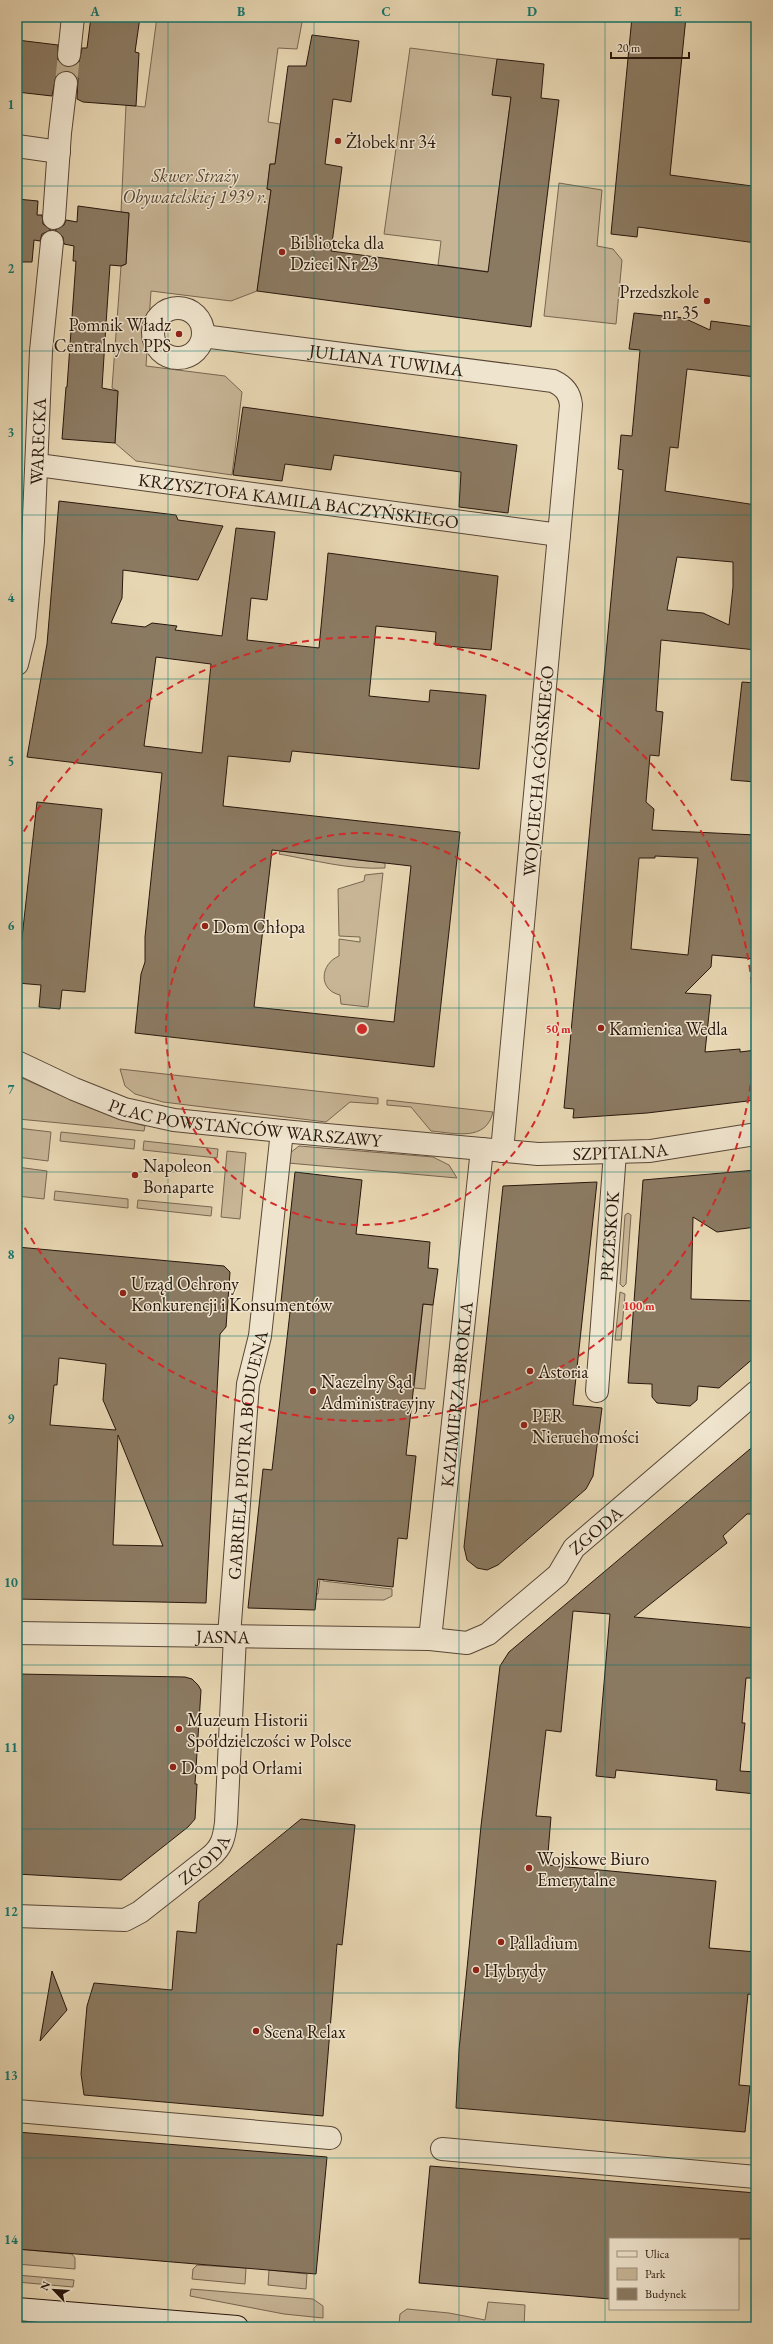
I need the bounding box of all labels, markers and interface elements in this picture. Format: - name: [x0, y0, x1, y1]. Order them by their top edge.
- text: A: [89, 3, 100, 20]
- text: B: [237, 3, 245, 20]
- text: C: [381, 3, 391, 20]
- text: D: [527, 3, 537, 20]
- text: E: [674, 3, 682, 20]
- scale bar: [611, 34, 689, 60]
- text: 20 m: [617, 40, 641, 56]
- text: 1: [8, 96, 15, 113]
- place label: Żłobek nr 34: [346, 130, 436, 153]
- marker: Żłobek nr 34: [333, 136, 343, 146]
- park label: Skwer Straży Obywatelskiej 1939 r.: [122, 164, 268, 209]
- place label: Biblioteka dla Dzieci Nr 23: [290, 231, 385, 275]
- marker: Biblioteka dla Dzieci Nr 23: [277, 247, 287, 257]
- text: 2: [8, 260, 15, 277]
- place label: Przedszkole nr 35: [619, 280, 699, 324]
- marker: Przedszkole nr 35: [702, 296, 712, 306]
- place label: Pomnik Władz Centralnych PPS: [54, 313, 171, 357]
- marker: Pomnik Władz Centralnych PPS: [174, 329, 184, 339]
- street label: JULIANA TUWIMA: [306, 338, 466, 381]
- street label: WARECKA: [24, 397, 51, 485]
- text: 3: [8, 424, 15, 441]
- street label: KRZYSZTOFA KAMILA BACZYŃSKIEGO: [137, 467, 460, 533]
- text: 4: [8, 589, 15, 606]
- street label: WOJCIECHA GÓRSKIEGO: [517, 665, 559, 877]
- text: 5: [8, 753, 14, 770]
- place label: Dom Chłopa: [213, 915, 306, 938]
- text: 6: [8, 917, 15, 934]
- marker: Dom Chłopa: [200, 921, 210, 931]
- place label: Kamienica Wedla: [609, 1017, 729, 1040]
- text: 50 m: [545, 1021, 571, 1037]
- centre of rings: [355, 1022, 369, 1036]
- marker: Kamienica Wedla: [596, 1023, 606, 1033]
- text: 7: [8, 1081, 15, 1098]
- street label: PLAC POWSTAŃCÓW WARSZAWY: [105, 1093, 384, 1152]
- street label: SZPITALNA: [572, 1137, 670, 1165]
- place label: Napoleon Bonaparte: [143, 1154, 214, 1198]
- marker: Napoleon Bonaparte: [130, 1170, 140, 1180]
- street label: PRZESKOK: [594, 1190, 624, 1282]
- text: 8: [8, 1246, 15, 1263]
- place label: Urząd Ochrony Konkurencji i Konsumentów: [131, 1272, 333, 1316]
- marker: Urząd Ochrony Konkurencji i Konsumentów: [118, 1288, 128, 1298]
- text: 100 m: [623, 1298, 655, 1314]
- street label: KAZIMIERZA BROKLA: [435, 1300, 477, 1488]
- street label: GABRIELA PIOTRA BODUENA: [222, 1327, 273, 1581]
- place label: Astoria: [537, 1360, 589, 1383]
- marker: Astoria: [525, 1366, 535, 1376]
- place label: Naczelny Sąd Administracyjny: [320, 1370, 435, 1414]
- marker: Naczelny Sąd Administracyjny: [308, 1386, 318, 1396]
- place label: PFR Nieruchomości: [532, 1404, 640, 1448]
- text: 9: [8, 1410, 15, 1427]
- marker: PFR Nieruchomości: [519, 1420, 529, 1430]
- street label: ZGODA: [564, 1500, 627, 1559]
- text: 10: [4, 1574, 18, 1591]
- street label: JASNA: [194, 1624, 251, 1648]
- place label: Muzeum Historii Spółdzielczości w Polsce: [187, 1708, 351, 1752]
- marker: Muzeum Historii Spółdzielczości w Polsce: [174, 1724, 184, 1734]
- text: 11: [4, 1739, 18, 1756]
- place label: Dom pod Orłami: [181, 1756, 303, 1779]
- marker: Dom pod Orłami: [168, 1762, 178, 1772]
- street label: ZGODA: [173, 1831, 235, 1889]
- place label: Wojskowe Biuro Emerytalne: [537, 1847, 650, 1891]
- marker: Wojskowe Biuro Emerytalne: [524, 1863, 534, 1873]
- text: 12: [4, 1903, 18, 1920]
- place label: Palladium: [509, 1931, 578, 1954]
- marker: Palladium: [496, 1937, 506, 1947]
- place label: Hybrydy: [484, 1959, 546, 1982]
- marker: Hybrydy: [471, 1965, 481, 1975]
- place label: Scena Relax: [264, 2020, 346, 2043]
- marker: Scena Relax: [251, 2026, 261, 2036]
- text: 13: [4, 2067, 18, 2084]
- text: 14: [4, 2231, 18, 2248]
- legend: [609, 2238, 739, 2310]
- text: Ulica: [645, 2246, 669, 2262]
- text: Park: [645, 2266, 666, 2282]
- north arrow: [34, 2270, 74, 2310]
- text: N: [37, 2279, 53, 2293]
- text: Budynek: [645, 2286, 687, 2302]

